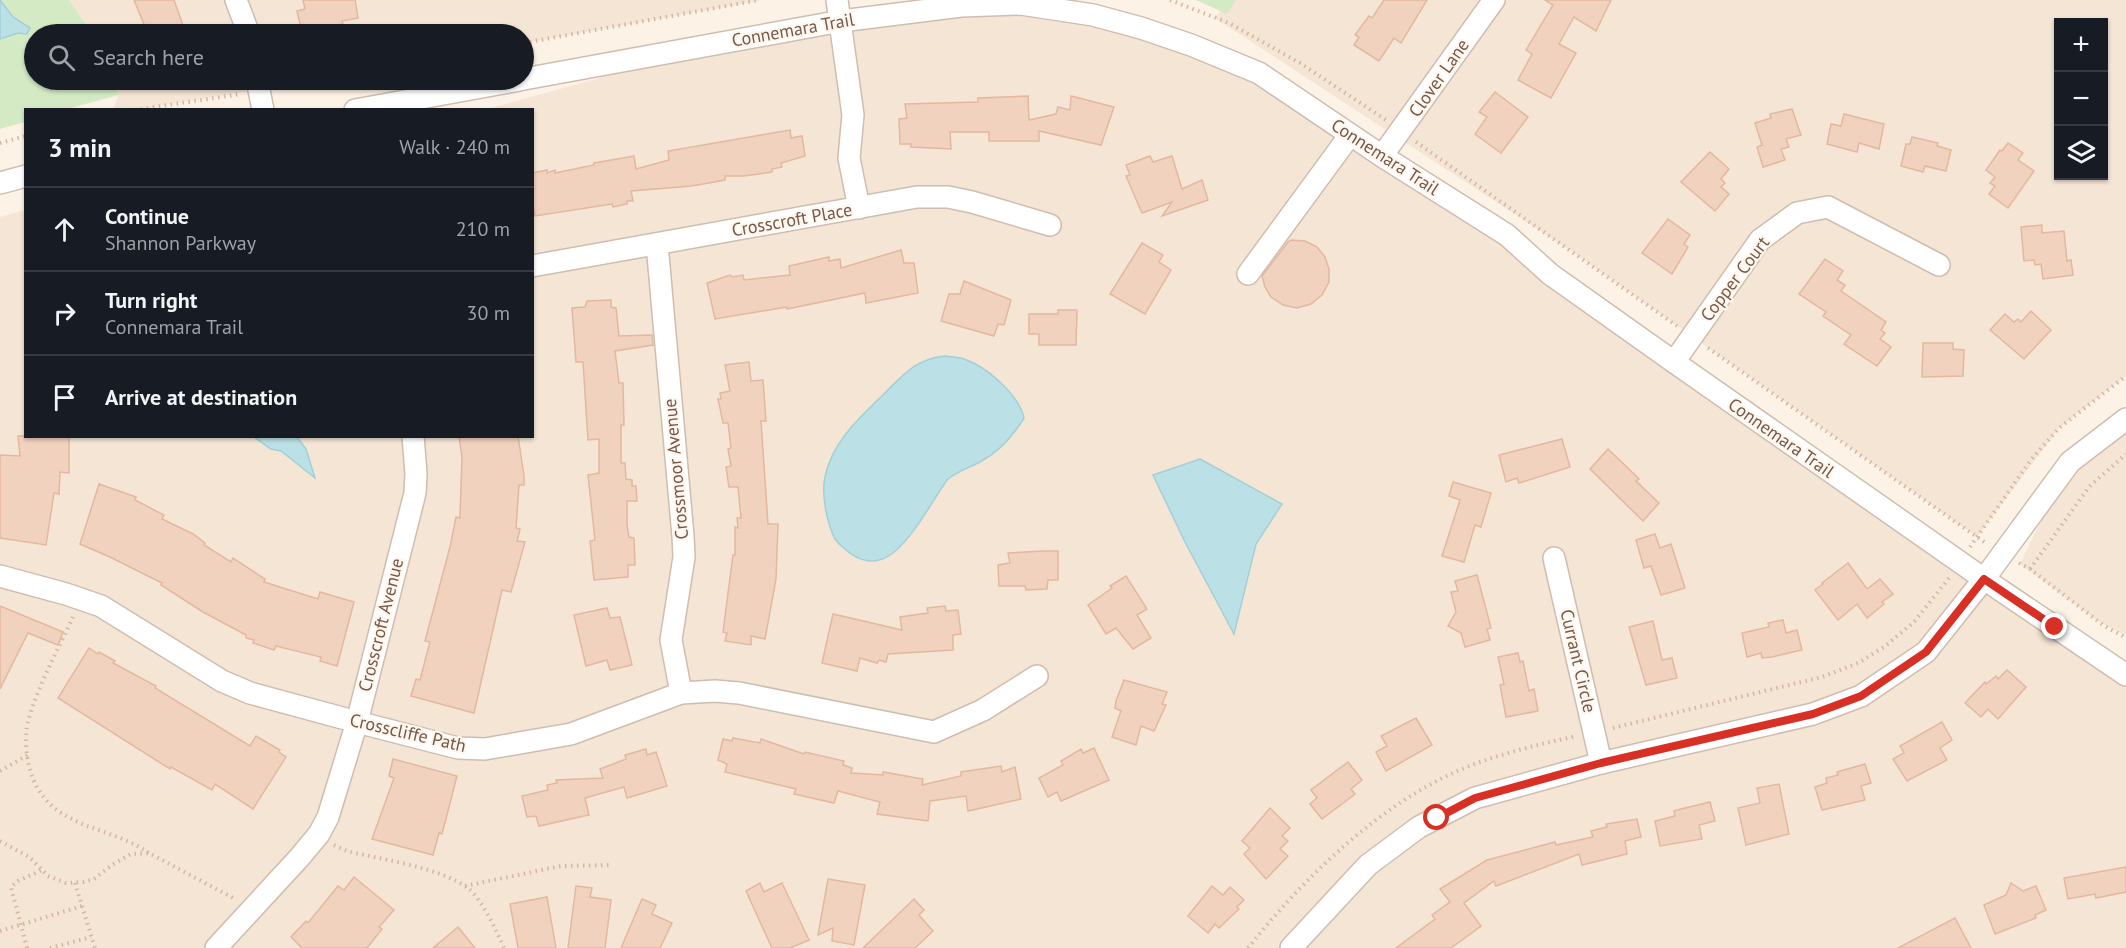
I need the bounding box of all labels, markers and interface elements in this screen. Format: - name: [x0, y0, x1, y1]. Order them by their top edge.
- street label: Connemara Trail: [730, 7, 857, 52]
- map controls: [2054, 18, 2108, 180]
- button: +: [2054, 18, 2108, 72]
- search box: [24, 24, 534, 90]
- street label: Clover Lane: [1403, 34, 1474, 121]
- icon: search: [45, 41, 78, 74]
- text: Search here: [93, 43, 204, 71]
- button: −: [2054, 72, 2108, 126]
- street label: Connemara Trail: [1327, 113, 1444, 200]
- button: layers: [2054, 126, 2108, 180]
- text: 3 min: [48, 131, 111, 164]
- text: Walk · 240 m: [399, 134, 510, 160]
- street label: Crosscroft Place: [730, 198, 854, 241]
- text: Continue: [105, 202, 189, 230]
- icon: ahead: [48, 213, 81, 246]
- text: 210 m: [456, 216, 510, 242]
- text: Shannon Parkway: [105, 230, 256, 256]
- street label: Copper Court: [1695, 232, 1774, 326]
- text: Turn right: [105, 286, 197, 314]
- icon: right: [48, 297, 81, 330]
- text: 30 m: [467, 300, 510, 326]
- text: Connemara Trail: [105, 314, 243, 340]
- icon: arrive: [48, 381, 81, 414]
- text: Arrive at destination: [105, 383, 297, 411]
- street label: Connemara Trail: [1724, 393, 1839, 483]
- street label: Crossmoor Avenue: [658, 398, 693, 540]
- street label: Crosscroft Avenue: [353, 556, 408, 694]
- street label: Currant Circle: [1555, 607, 1602, 715]
- route end: [2041, 613, 2067, 639]
- street label: Crosscliffe Path: [348, 708, 468, 757]
- route start: [1423, 804, 1449, 830]

